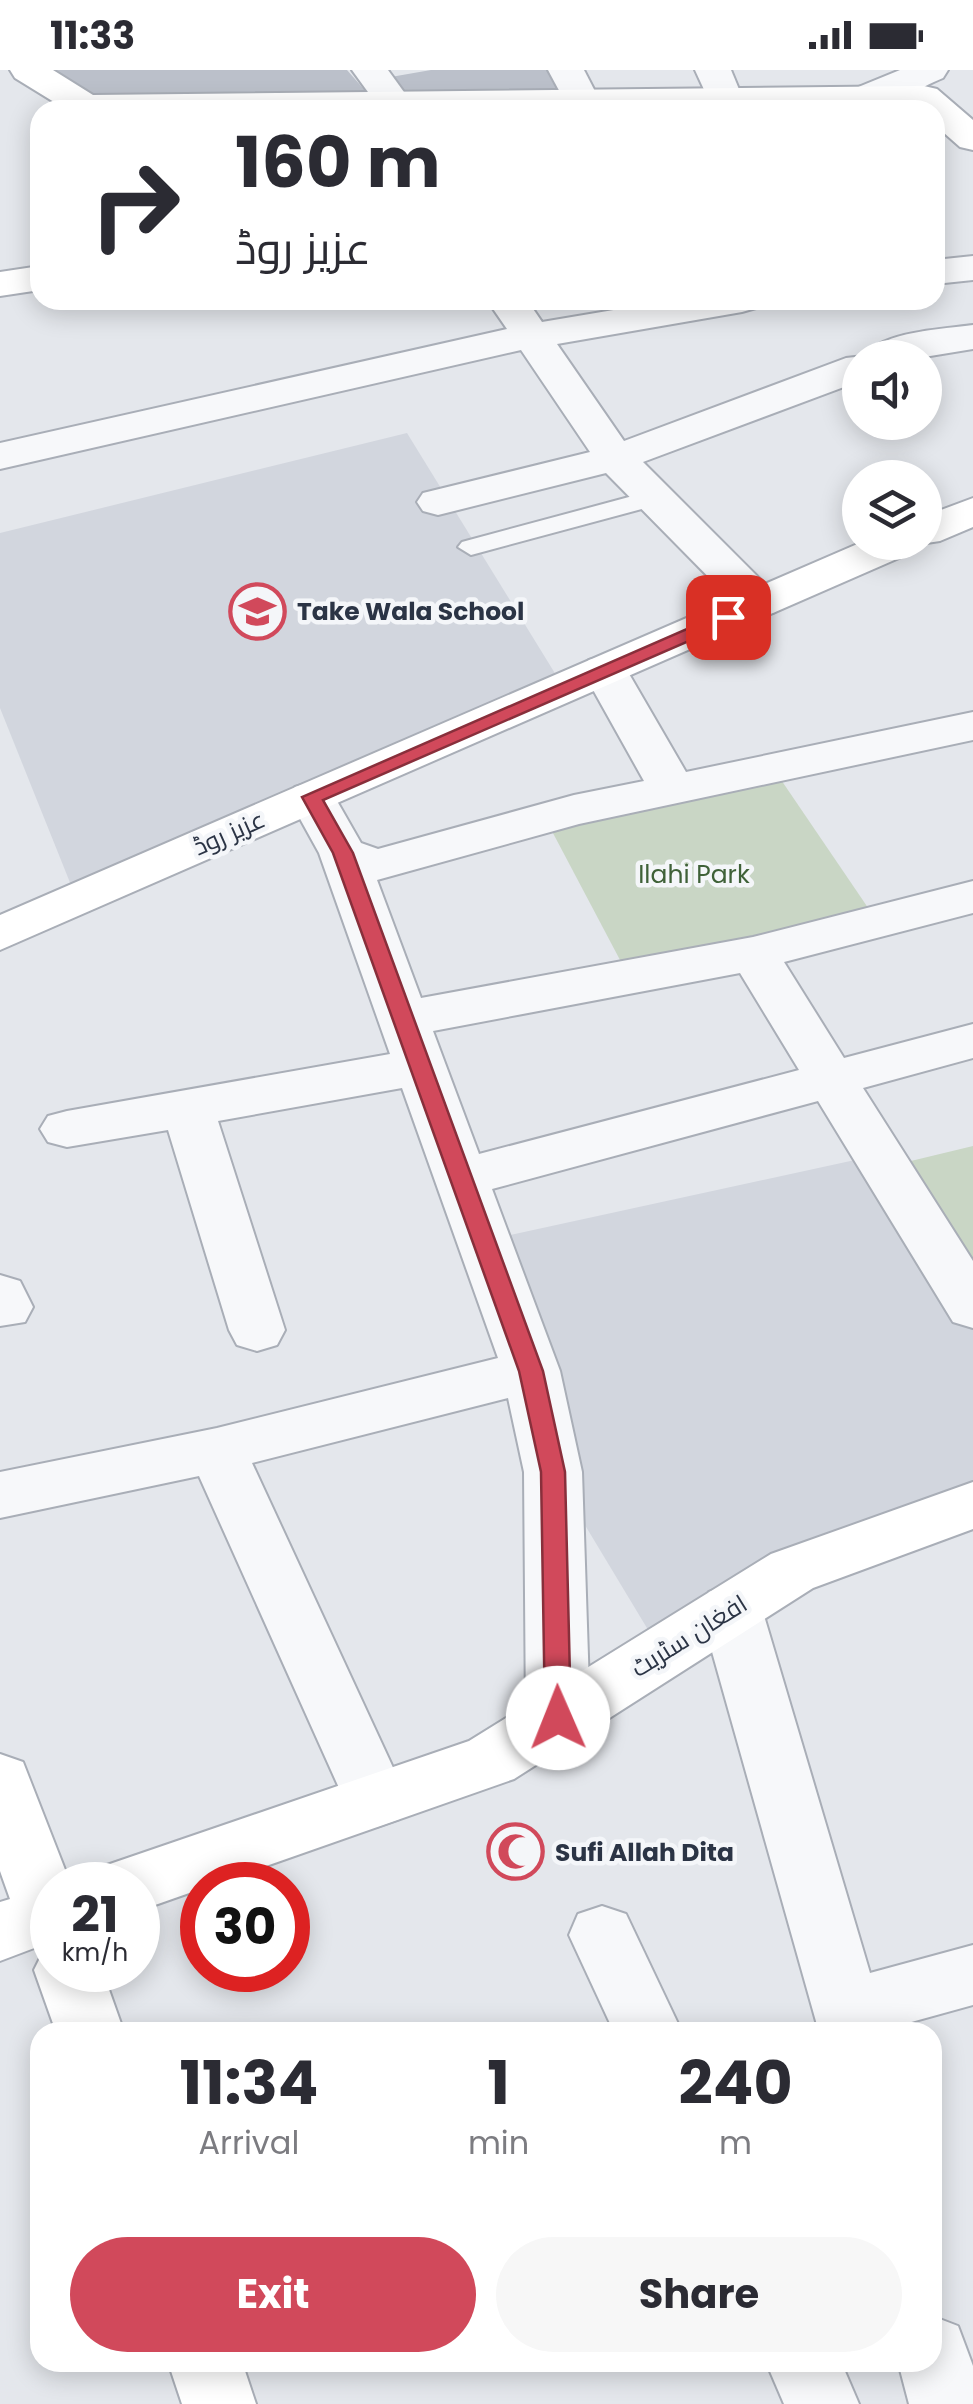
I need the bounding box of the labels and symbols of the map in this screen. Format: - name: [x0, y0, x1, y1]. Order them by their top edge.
- pin: [686, 575, 771, 660]
- school or university icon: Take Wala School: [228, 581, 288, 641]
- place label: Take Wala School: [297, 594, 524, 629]
- street label: عزیز روڈ: [187, 802, 271, 864]
- park label: Ilahi Park: [638, 857, 750, 892]
- street label: افغان سٹریٹ: [624, 1586, 754, 1686]
- position arrow: [506, 1666, 610, 1770]
- mosque icon: Sufi Allah Dita: [486, 1822, 546, 1882]
- place label: Sufi Allah Dita: [555, 1835, 734, 1870]
- speed limit sign: 30: [180, 1862, 310, 1992]

